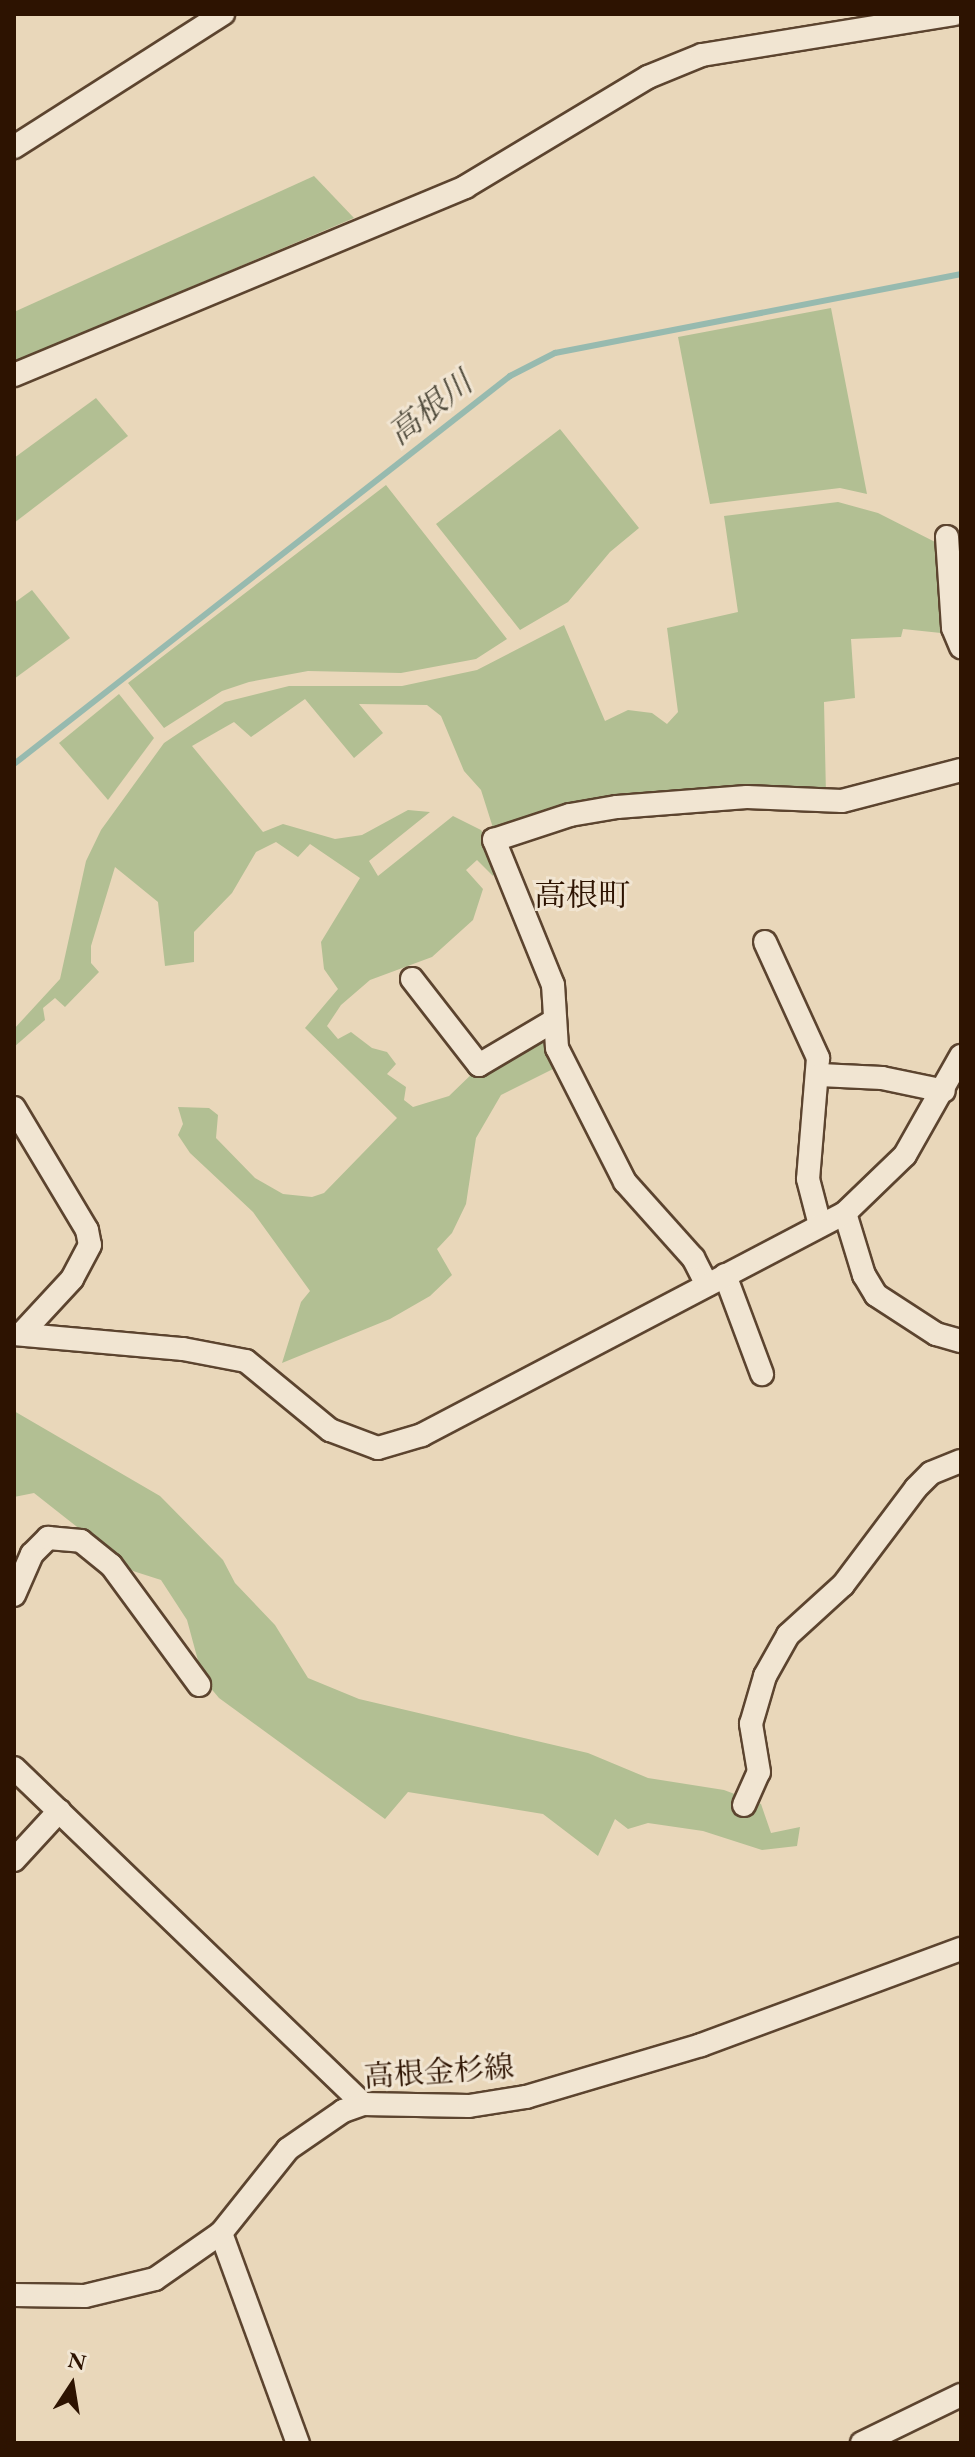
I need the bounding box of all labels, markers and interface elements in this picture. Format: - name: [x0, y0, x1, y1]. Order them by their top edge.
- water label: 高根川: [380, 363, 480, 453]
- district label: 高根町: [534, 876, 630, 914]
- street label: 高根金杉線: [363, 2049, 515, 2095]
- north arrow: [32, 2345, 112, 2425]
- text: N: [65, 2345, 89, 2377]

